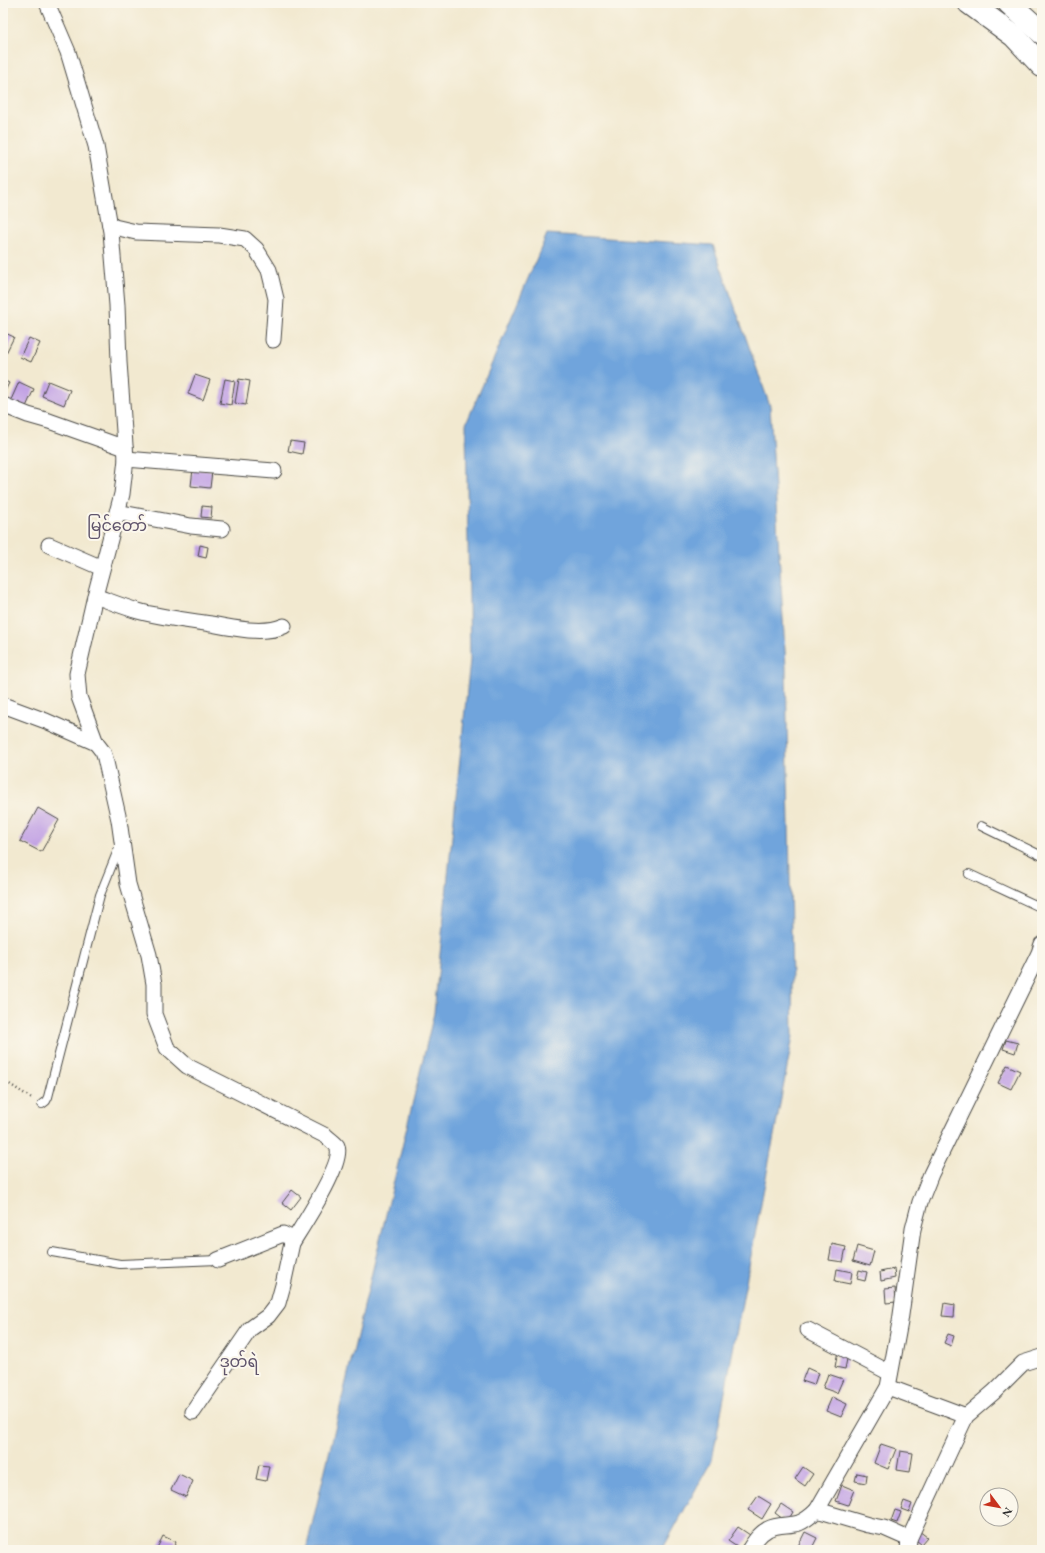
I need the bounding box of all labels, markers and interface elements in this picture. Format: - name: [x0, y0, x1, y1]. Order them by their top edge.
- district label: မြင်တော်: [87, 514, 147, 539]
- district label: ဒုတ်ရဲ: [219, 1350, 260, 1376]
- north arrow: [979, 1487, 1019, 1527]
- text: N: [999, 1505, 1016, 1520]

